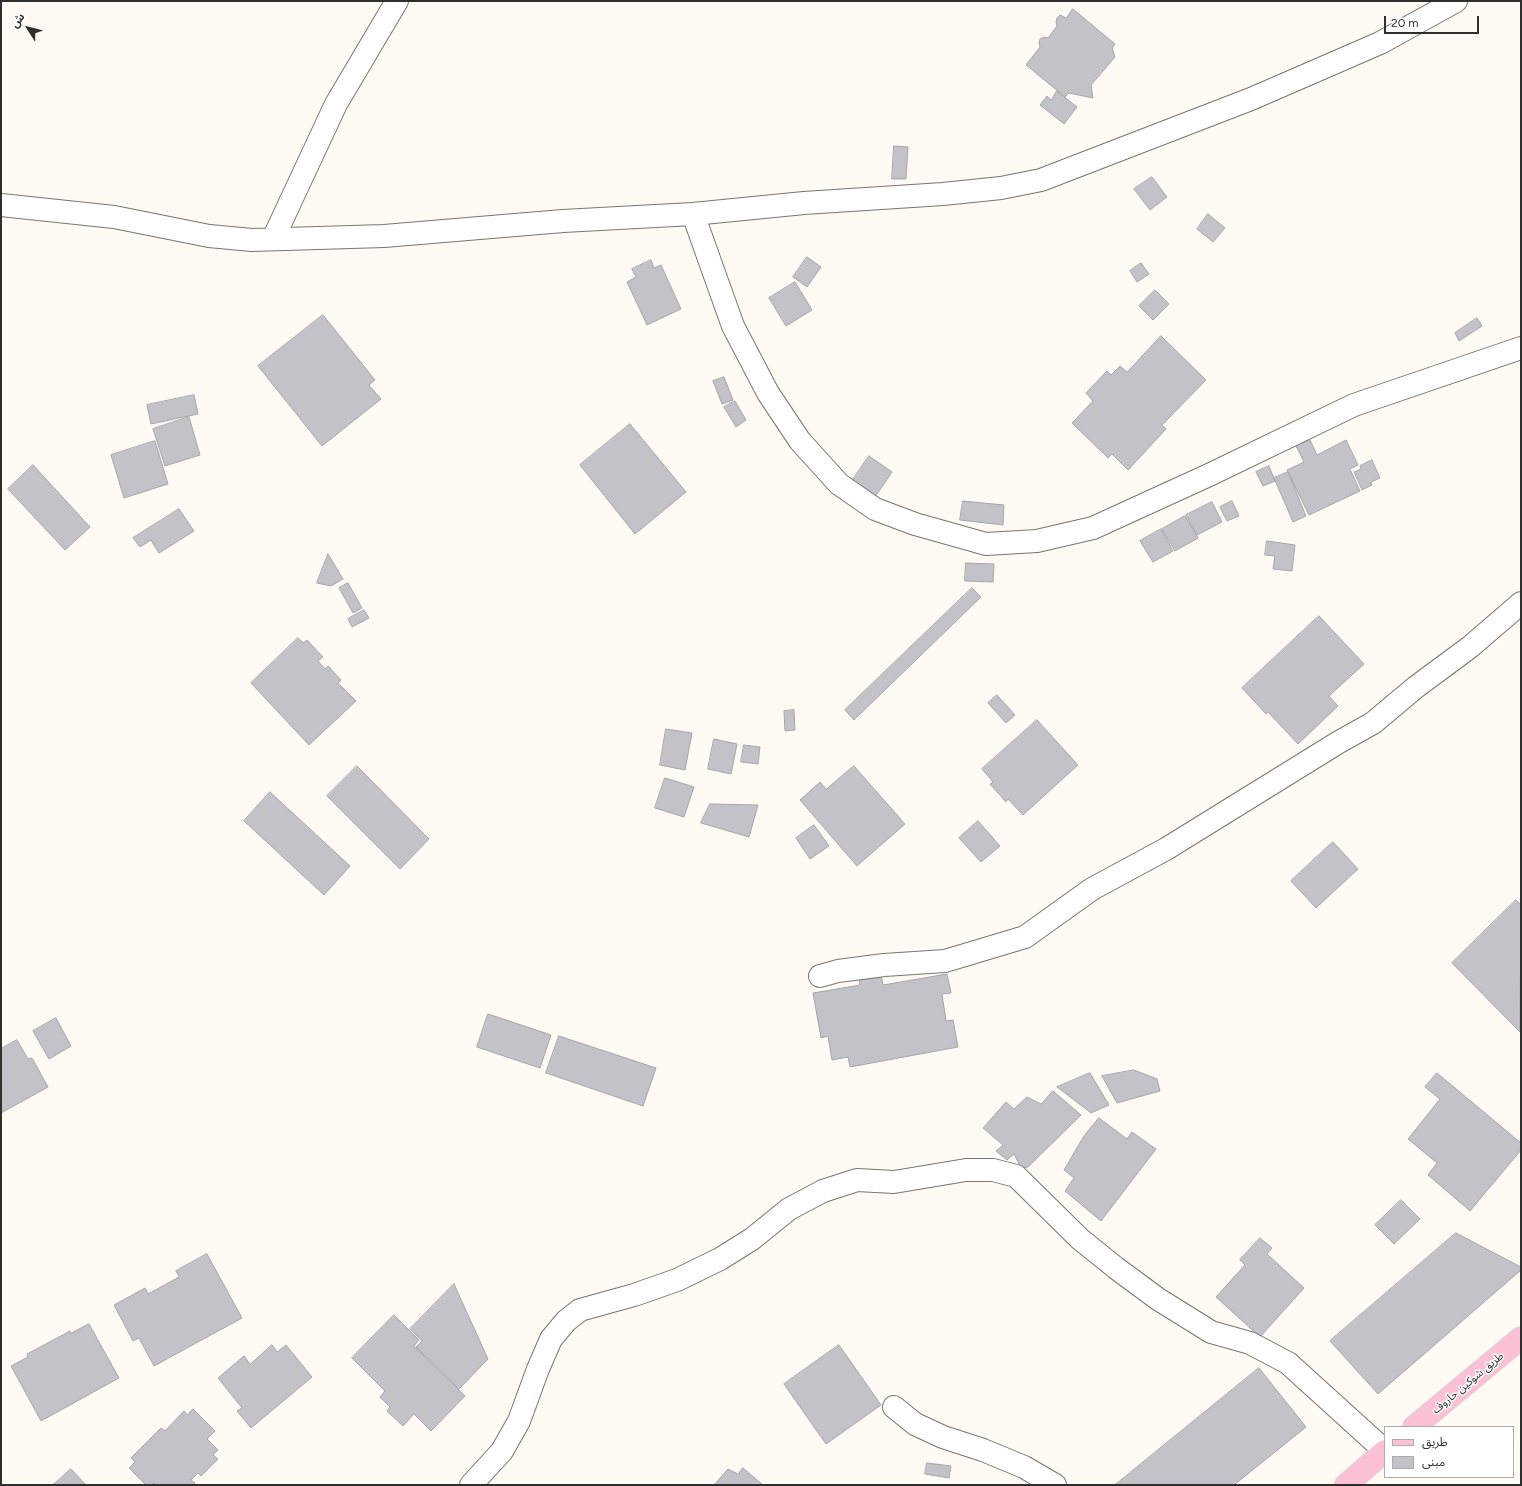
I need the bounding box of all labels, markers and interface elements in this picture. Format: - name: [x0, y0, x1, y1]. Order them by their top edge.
- north arrow: [8, 8, 48, 48]
- scale bar: [1386, 8, 1481, 34]
- text: ش: [8, 11, 28, 31]
- text: 20 m: [1391, 16, 1419, 30]
- street label: طريق شوكين حاروف: [1430, 1349, 1506, 1417]
- legend: [1384, 1426, 1514, 1478]
- text: طريق: [1422, 1435, 1448, 1449]
- text: مبنى: [1422, 1455, 1445, 1469]

